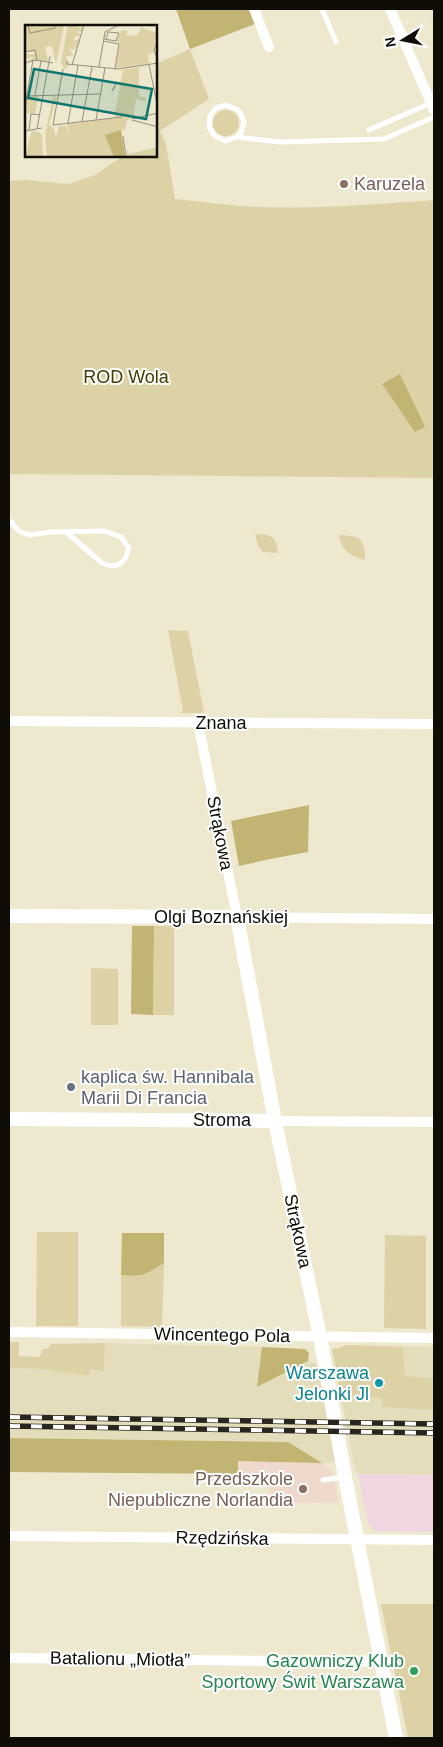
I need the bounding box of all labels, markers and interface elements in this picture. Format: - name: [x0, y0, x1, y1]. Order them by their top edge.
- north arrow: [378, 15, 428, 65]
- inset map: [25, 25, 158, 158]
- text: N: [381, 36, 399, 49]
- place label: Karuzela: [354, 174, 426, 194]
- marker: Karuzela: [338, 178, 350, 190]
- park label: ROD Wola: [83, 367, 170, 387]
- street label: Znana: [195, 713, 248, 733]
- street label: Strąkowa: [203, 794, 237, 873]
- street label: Olgi Boznańskiej: [154, 907, 288, 927]
- place label: kaplica św. Hannibala Marii Di Francia: [81, 1067, 255, 1108]
- marker: kaplica św. Hannibala Marii Di Francia: [65, 1081, 77, 1093]
- street label: Stroma: [193, 1110, 252, 1130]
- street label: Strąkowa: [280, 1192, 316, 1271]
- street label: Wincentego Pola: [154, 1324, 291, 1346]
- place label: Warszawa Jelonki Jl: [286, 1363, 370, 1404]
- marker: Warszawa Jelonki Jl: [373, 1377, 385, 1389]
- place label: Przedszkole Niepubliczne Norlandia: [108, 1469, 294, 1510]
- marker: Przedszkole Niepubliczne Norlandia: [297, 1483, 309, 1495]
- street label: Rzędzińska: [175, 1527, 270, 1549]
- street label: Batalionu „Miotła”: [50, 1648, 190, 1670]
- place label: Gazowniczy Klub Sportowy Świt Warszawa: [202, 1651, 405, 1692]
- marker: Gazowniczy Klub Sportowy Świt Warszawa: [408, 1665, 420, 1677]

